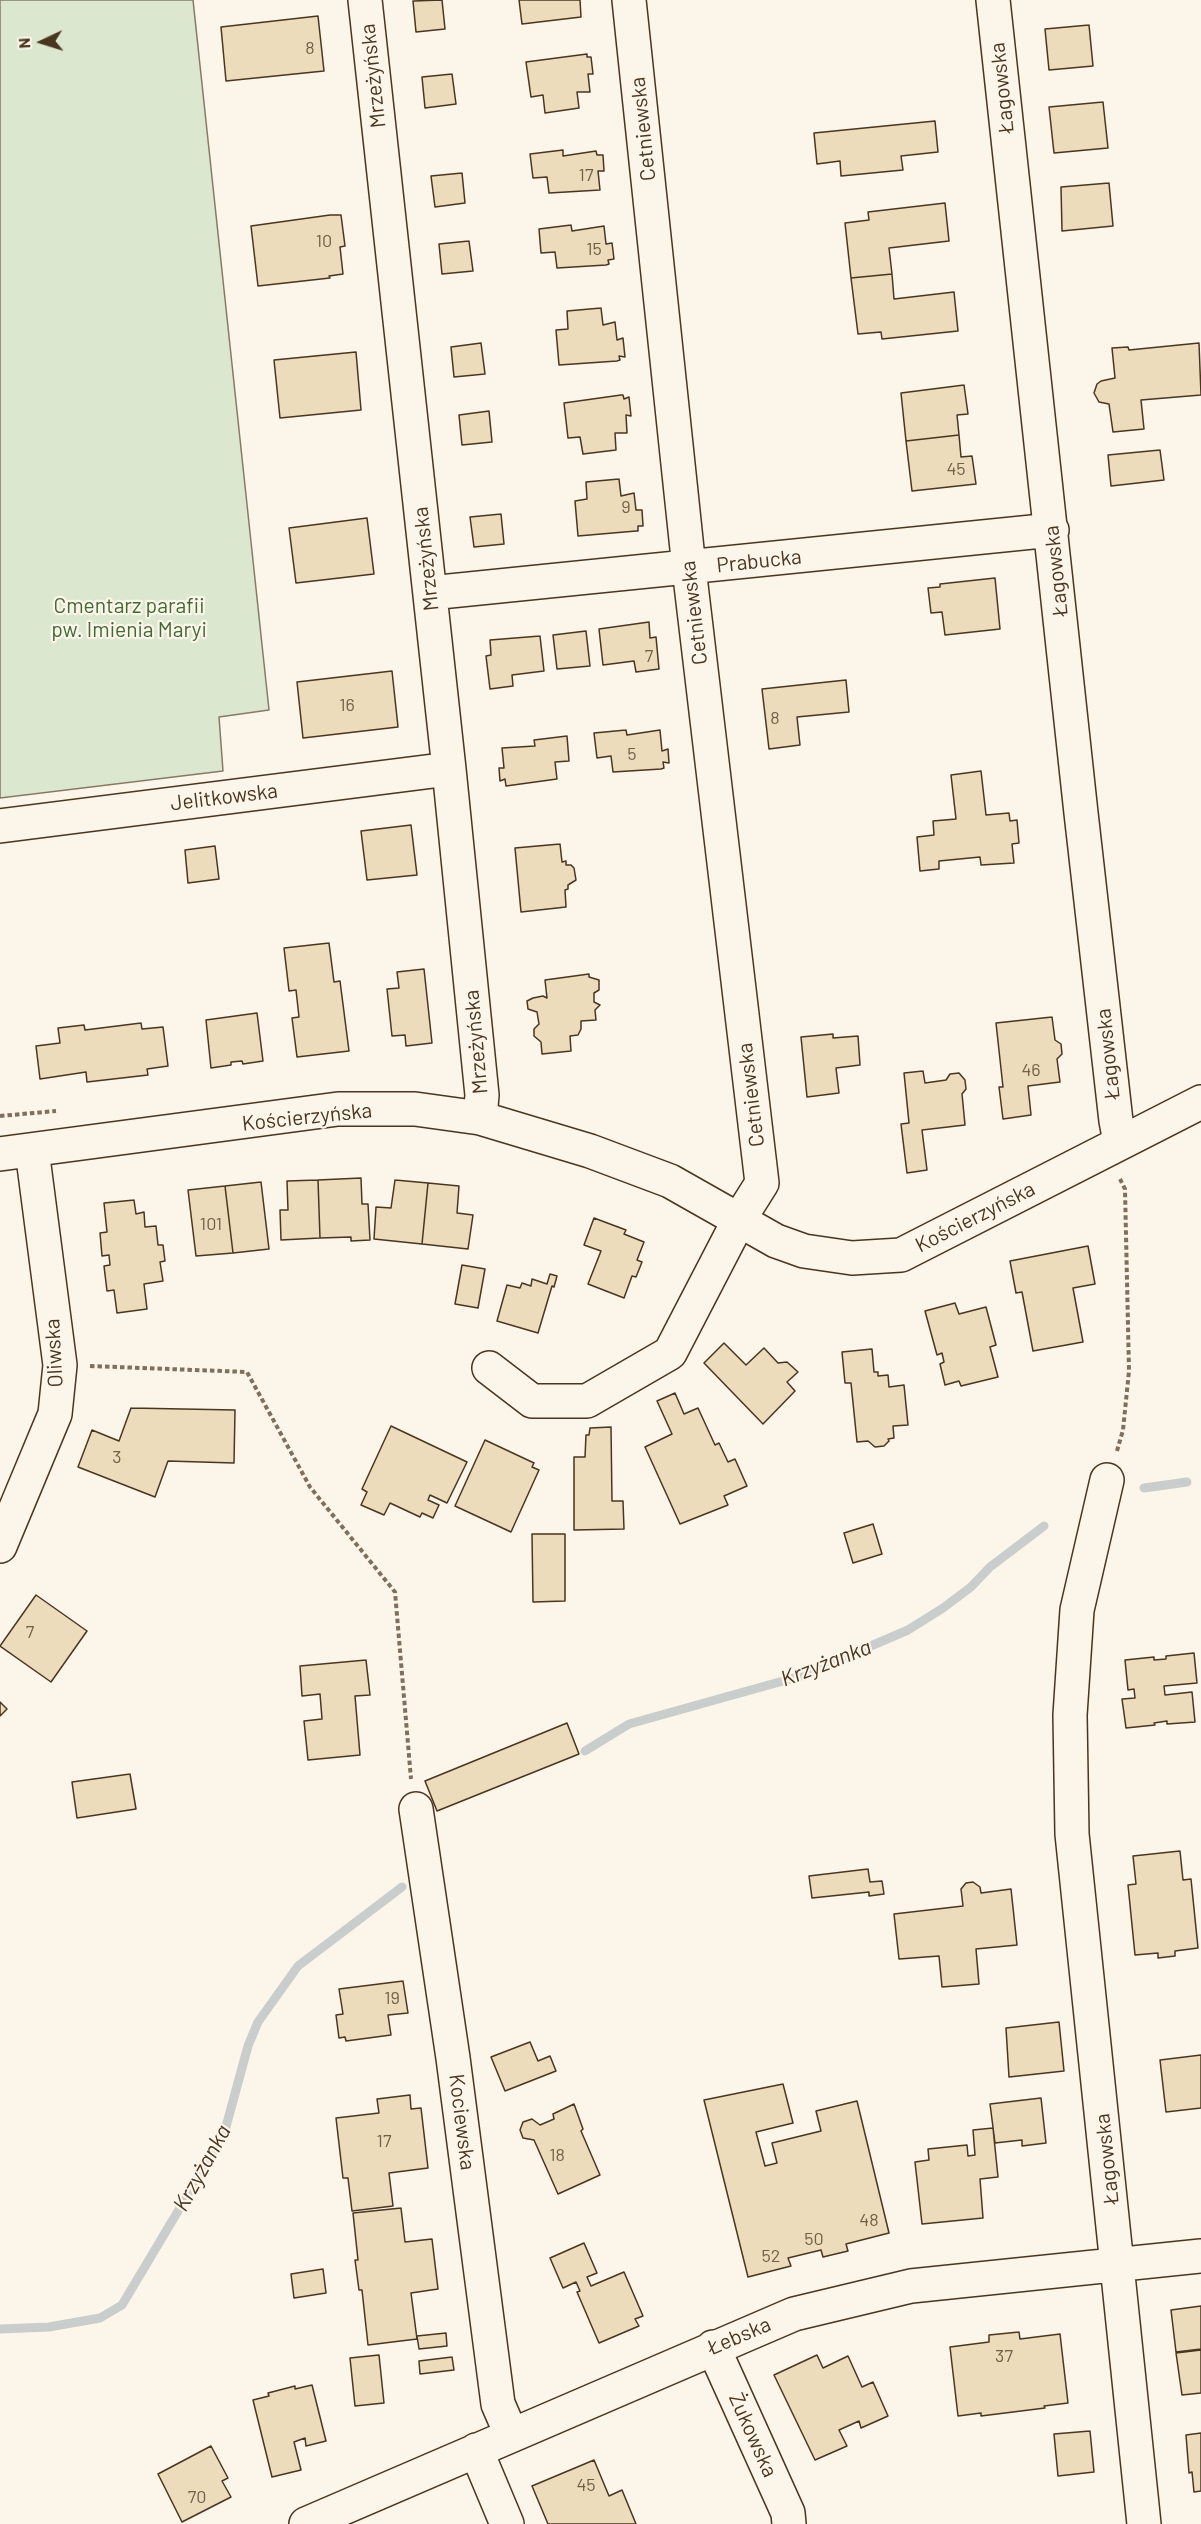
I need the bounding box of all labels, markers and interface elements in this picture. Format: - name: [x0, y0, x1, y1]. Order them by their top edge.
- north arrow: [12, 12, 72, 72]
- street label: Mrzeżyńska: [355, 23, 391, 129]
- text: N: [14, 37, 33, 49]
- house number: 8: [305, 37, 315, 59]
- street label: Łagowska: [985, 41, 1019, 135]
- street label: Cetniewska: [625, 76, 661, 182]
- house number: 17: [579, 164, 593, 186]
- house number: 10: [316, 230, 332, 252]
- house number: 15: [586, 238, 602, 260]
- house number: 45: [946, 458, 966, 480]
- house number: 9: [621, 496, 631, 518]
- street label: Mrzeżyńska: [408, 506, 444, 612]
- street label: Łagowska: [1039, 524, 1073, 618]
- street label: Prabucka: [715, 544, 803, 578]
- street label: Cetniewska: [675, 560, 713, 666]
- park label: Cmentarz parafii pw. Imienia Maryi: [51, 593, 207, 643]
- house number: 7: [645, 645, 653, 667]
- house number: 16: [339, 694, 355, 716]
- house number: 8: [770, 707, 780, 729]
- house number: 5: [627, 743, 637, 765]
- street label: Jelitkowska: [169, 778, 279, 816]
- street label: Mrzeżyńska: [459, 989, 493, 1095]
- street label: Łagowska: [1091, 1007, 1125, 1101]
- street label: Cetniewska: [732, 1042, 770, 1148]
- house number: 46: [1021, 1059, 1041, 1081]
- street label: Kościerzyńska: [241, 1098, 373, 1136]
- street label: Kościerzyńska: [911, 1176, 1039, 1258]
- house number: 101: [200, 1213, 222, 1235]
- street label: Oliwska: [40, 1318, 68, 1388]
- house number: 3: [112, 1446, 122, 1468]
- house number: 7: [26, 1621, 34, 1643]
- water label: Krzyżanka: [777, 1634, 875, 1692]
- house number: 19: [384, 1987, 400, 2009]
- street label: Kociewska: [444, 2072, 480, 2172]
- street label: Łagowska: [1090, 2112, 1124, 2206]
- water label: Krzyżanka: [167, 2120, 237, 2216]
- house number: 17: [377, 2130, 391, 2152]
- house number: 18: [549, 2144, 565, 2166]
- house number: 48: [859, 2209, 879, 2231]
- house number: 50: [804, 2228, 824, 2250]
- house number: 52: [762, 2245, 780, 2267]
- street label: Łebska: [704, 2311, 774, 2361]
- house number: 37: [995, 2345, 1013, 2367]
- street label: Żukowska: [723, 2389, 783, 2481]
- house number: 45: [576, 2474, 596, 2496]
- house number: 70: [188, 2486, 206, 2508]

